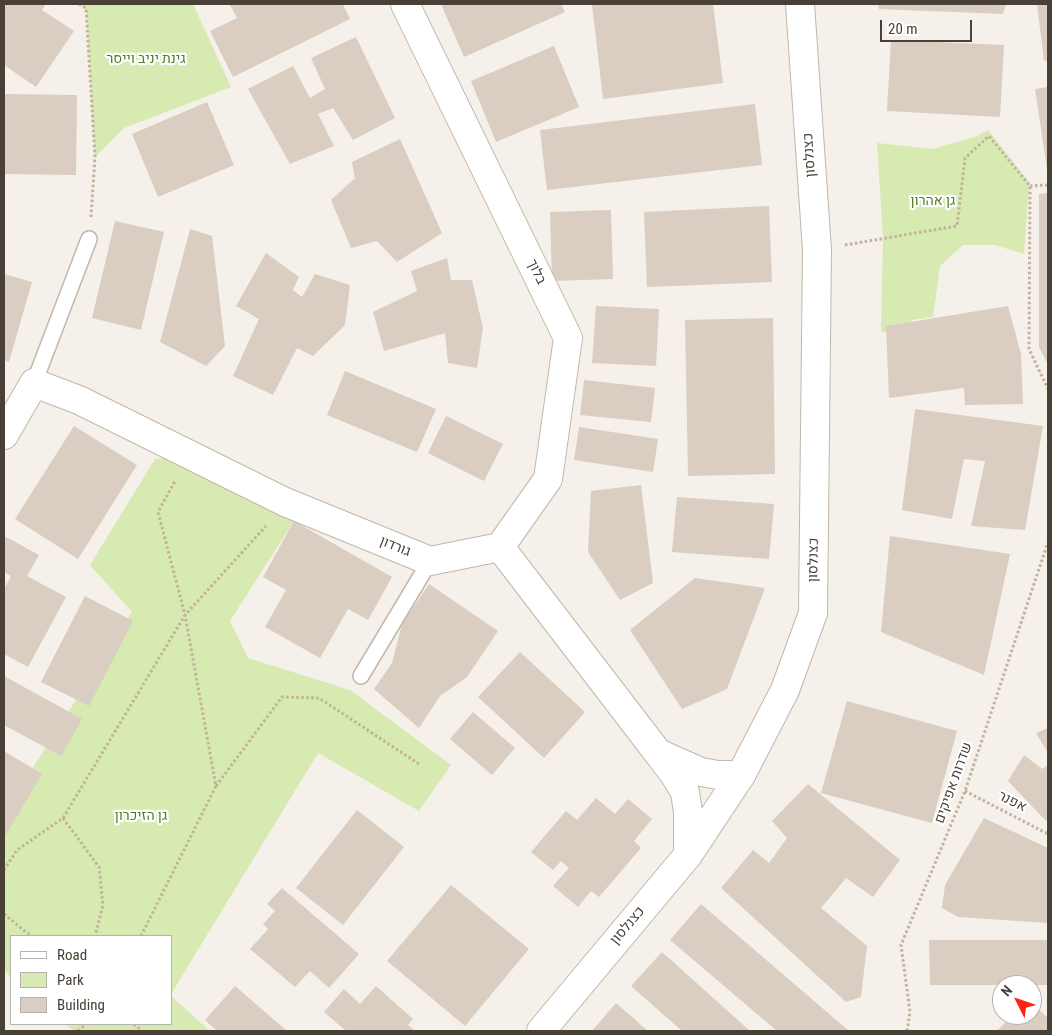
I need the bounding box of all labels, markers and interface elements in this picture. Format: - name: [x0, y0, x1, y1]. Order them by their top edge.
- scale bar: [882, 10, 974, 42]
- text: 20 m: [888, 20, 918, 38]
- park label: גינת יניב וייסר: [106, 51, 186, 67]
- street label: כצנלסון: [800, 132, 820, 178]
- park label: גן אהרון: [911, 193, 955, 209]
- street label: בלוך: [523, 257, 549, 287]
- street label: גורדון: [377, 533, 413, 561]
- street label: כצנלסון: [805, 538, 823, 582]
- street label: שדרות אפיקים: [932, 740, 976, 826]
- street label: אפנר: [995, 788, 1029, 816]
- park label: גן הזיכרון: [115, 808, 167, 824]
- street label: כצנלסון: [607, 904, 649, 948]
- legend: [10, 935, 172, 1025]
- text: Road: [57, 946, 87, 964]
- text: Park: [57, 971, 84, 989]
- north arrow: [992, 975, 1042, 1025]
- text: N: [998, 982, 1015, 999]
- text: Building: [57, 996, 105, 1014]

